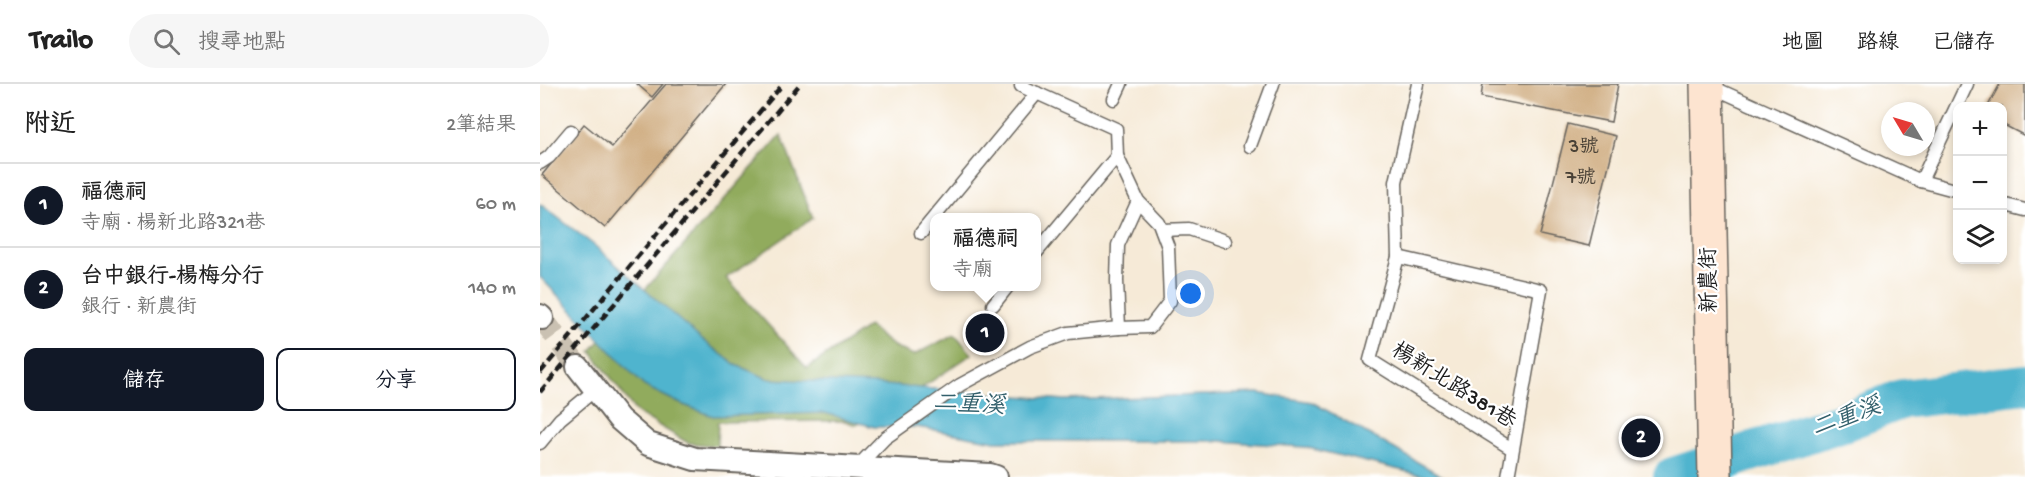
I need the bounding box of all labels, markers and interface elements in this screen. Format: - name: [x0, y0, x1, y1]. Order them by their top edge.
- search box: [129, 14, 549, 68]
- text: Trailo: [30, 25, 93, 58]
- icon: search: [150, 25, 183, 58]
- text: 搜尋地點: [198, 31, 286, 57]
- text: 地圖: [1782, 32, 1824, 57]
- text: 路線: [1857, 32, 1899, 57]
- text: 已儲存: [1932, 32, 1995, 57]
- north arrow: [1881, 102, 1935, 156]
- map controls: [1953, 102, 2007, 264]
- button: +: [1953, 102, 2007, 156]
- text: 附近: [24, 111, 76, 142]
- text: 2筆結果: [446, 115, 516, 138]
- house number: 3號: [1568, 135, 1599, 160]
- button: −: [1953, 156, 2007, 210]
- house number: 7號: [1565, 166, 1596, 191]
- text: 福德祠: [81, 181, 147, 207]
- text: 1: [39, 194, 48, 217]
- text: 60 m: [476, 194, 516, 217]
- button: layers: [1953, 210, 2007, 264]
- text: 寺廟 · 楊新北路321巷: [81, 213, 265, 236]
- popup: [930, 213, 1041, 291]
- text: 福德祠: [952, 228, 1019, 254]
- street label: 新農街: [1695, 247, 1725, 313]
- text: 寺廟: [952, 260, 992, 283]
- text: 台中銀行-楊梅分行: [81, 265, 264, 291]
- text: 2: [39, 278, 48, 301]
- text: 140 m: [468, 278, 516, 301]
- your location: [1176, 279, 1205, 308]
- text: 銀行 · 新農街: [81, 297, 197, 320]
- pin: 1: [966, 310, 1004, 356]
- street label: 楊新北路381巷: [1386, 337, 1521, 436]
- button: 儲存: [24, 348, 264, 411]
- button: 分享: [276, 348, 516, 411]
- water label: 二重溪: [932, 389, 1008, 422]
- water label: 二重溪: [1808, 391, 1888, 445]
- pin: 2: [1622, 416, 1660, 460]

